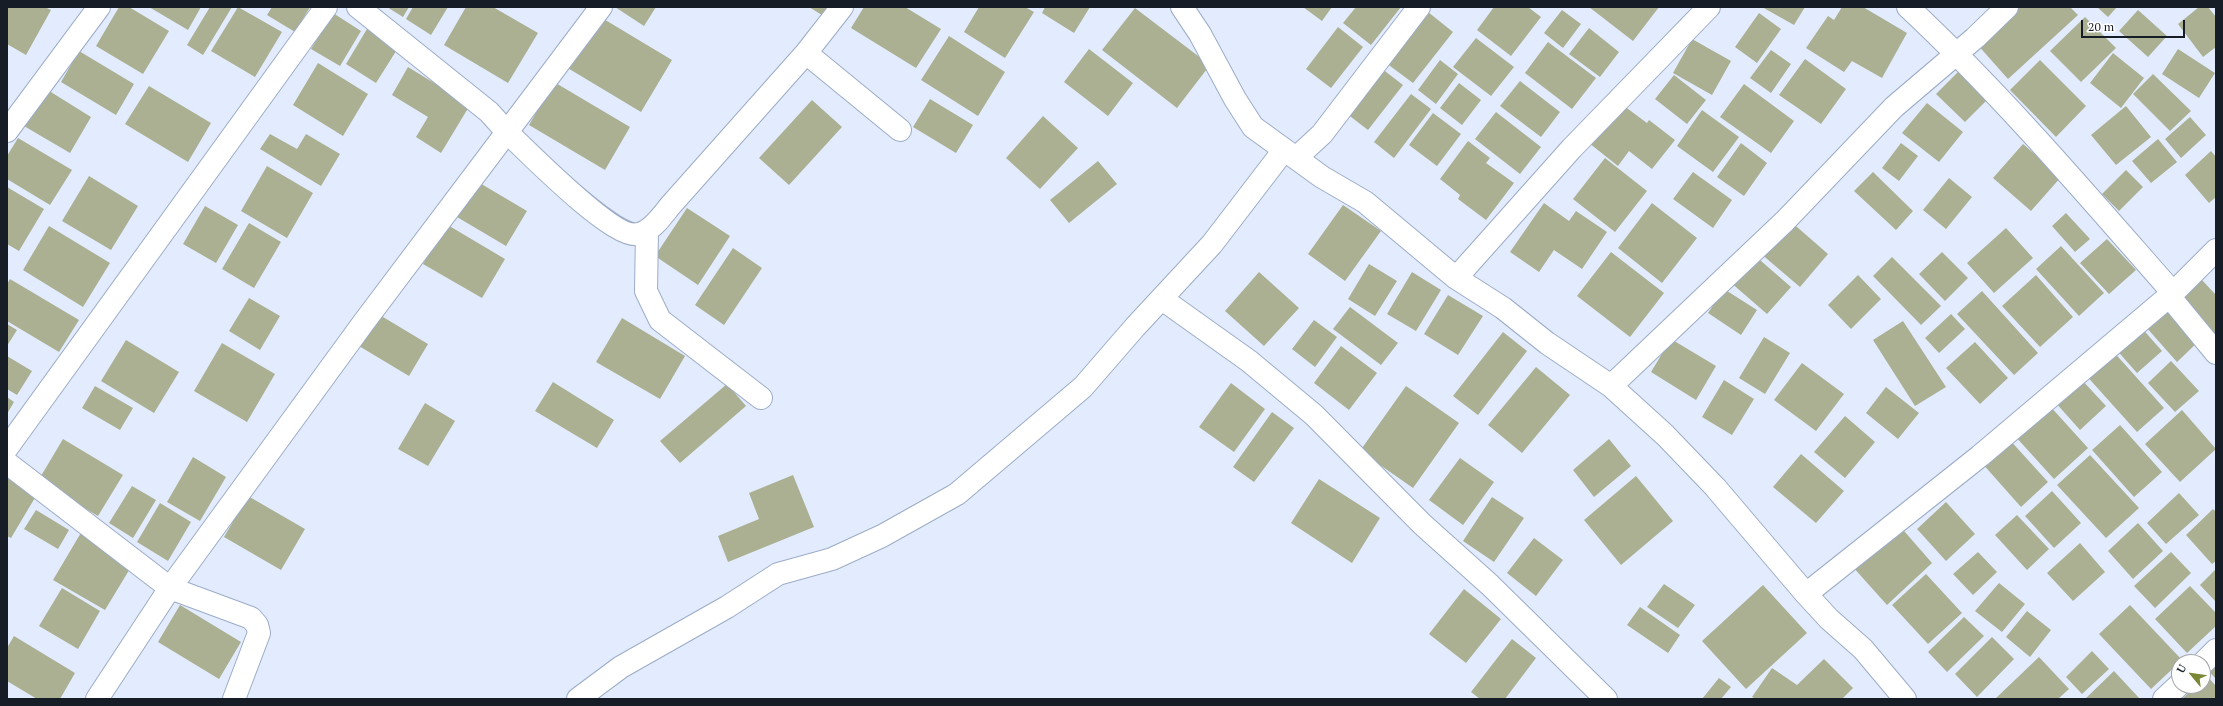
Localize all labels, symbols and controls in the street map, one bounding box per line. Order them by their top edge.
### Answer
scale bar [2083,12,2187,38]
text: 20 m [2088,19,2114,34]
north arrow [2171,654,2211,694]
text: U [2173,662,2189,676]

